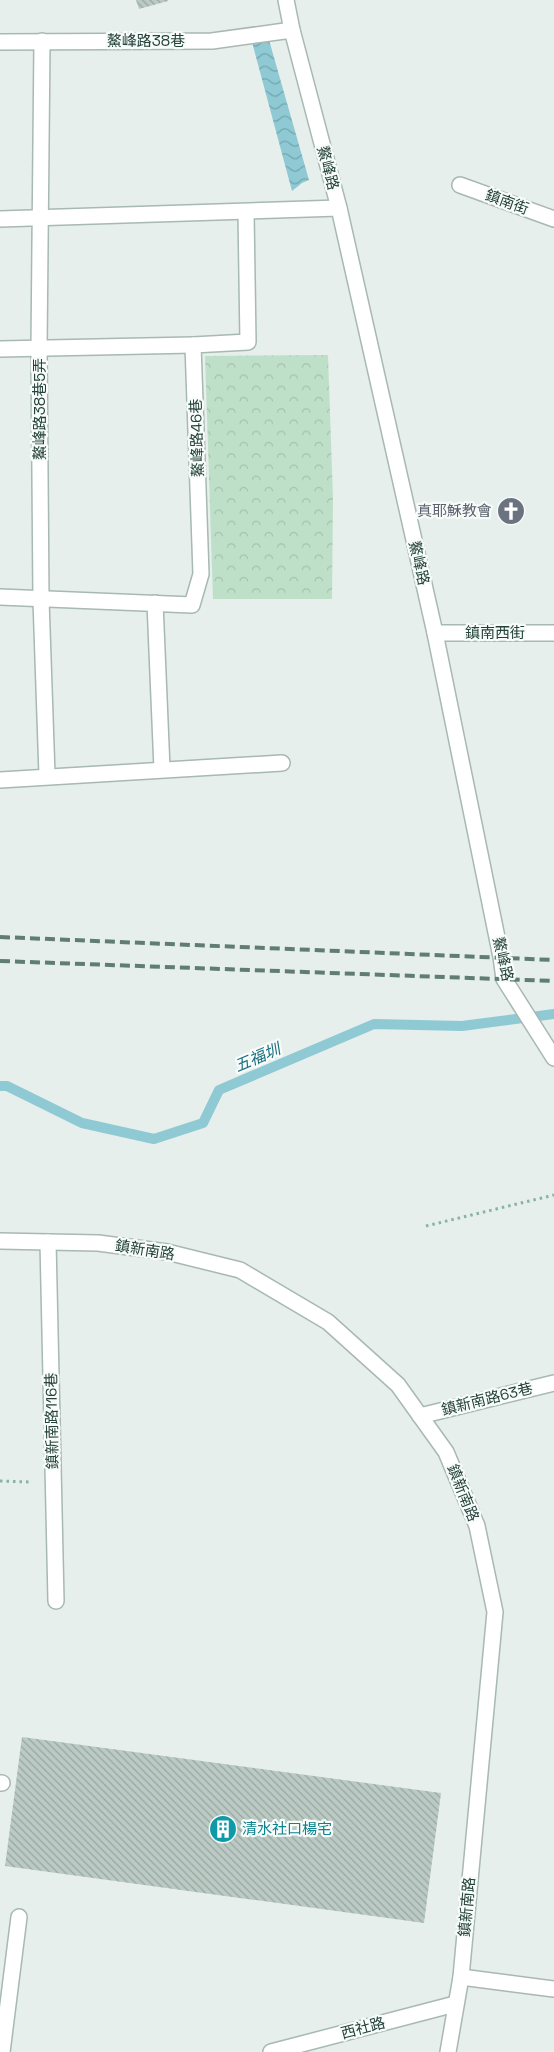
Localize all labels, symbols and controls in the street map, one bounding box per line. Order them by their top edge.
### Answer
street label: 鰲峰路38巷 [107,31,185,50]
street label: 鰲峰路 [313,144,343,192]
street label: 鎮南街 [483,185,532,218]
street label: 鰲峰路38巷5弄 [30,358,49,460]
street label: 鰲峰路46巷 [186,398,207,478]
church icon: 真耶穌教會 [496,496,526,526]
place label: 真耶穌教會 [417,501,492,520]
street label: 鰲峰路 [405,539,434,587]
street label: 鎮南西街 [465,623,525,642]
street label: 鰲峰路 [489,935,518,983]
water label: 五福圳 [231,1038,285,1077]
street label: 鎮新南路 [114,1235,176,1264]
street label: 鎮新南路116巷 [41,1372,62,1470]
street label: 鎮新南路63巷 [439,1378,534,1419]
street label: 鎮新南路 [443,1461,484,1524]
building icon: 清水社口楊宅 [208,1814,238,1844]
place label: 清水社口楊宅 [242,1819,332,1838]
street label: 鎮新南路 [454,1876,479,1938]
street label: 西社路 [339,2013,387,2043]

